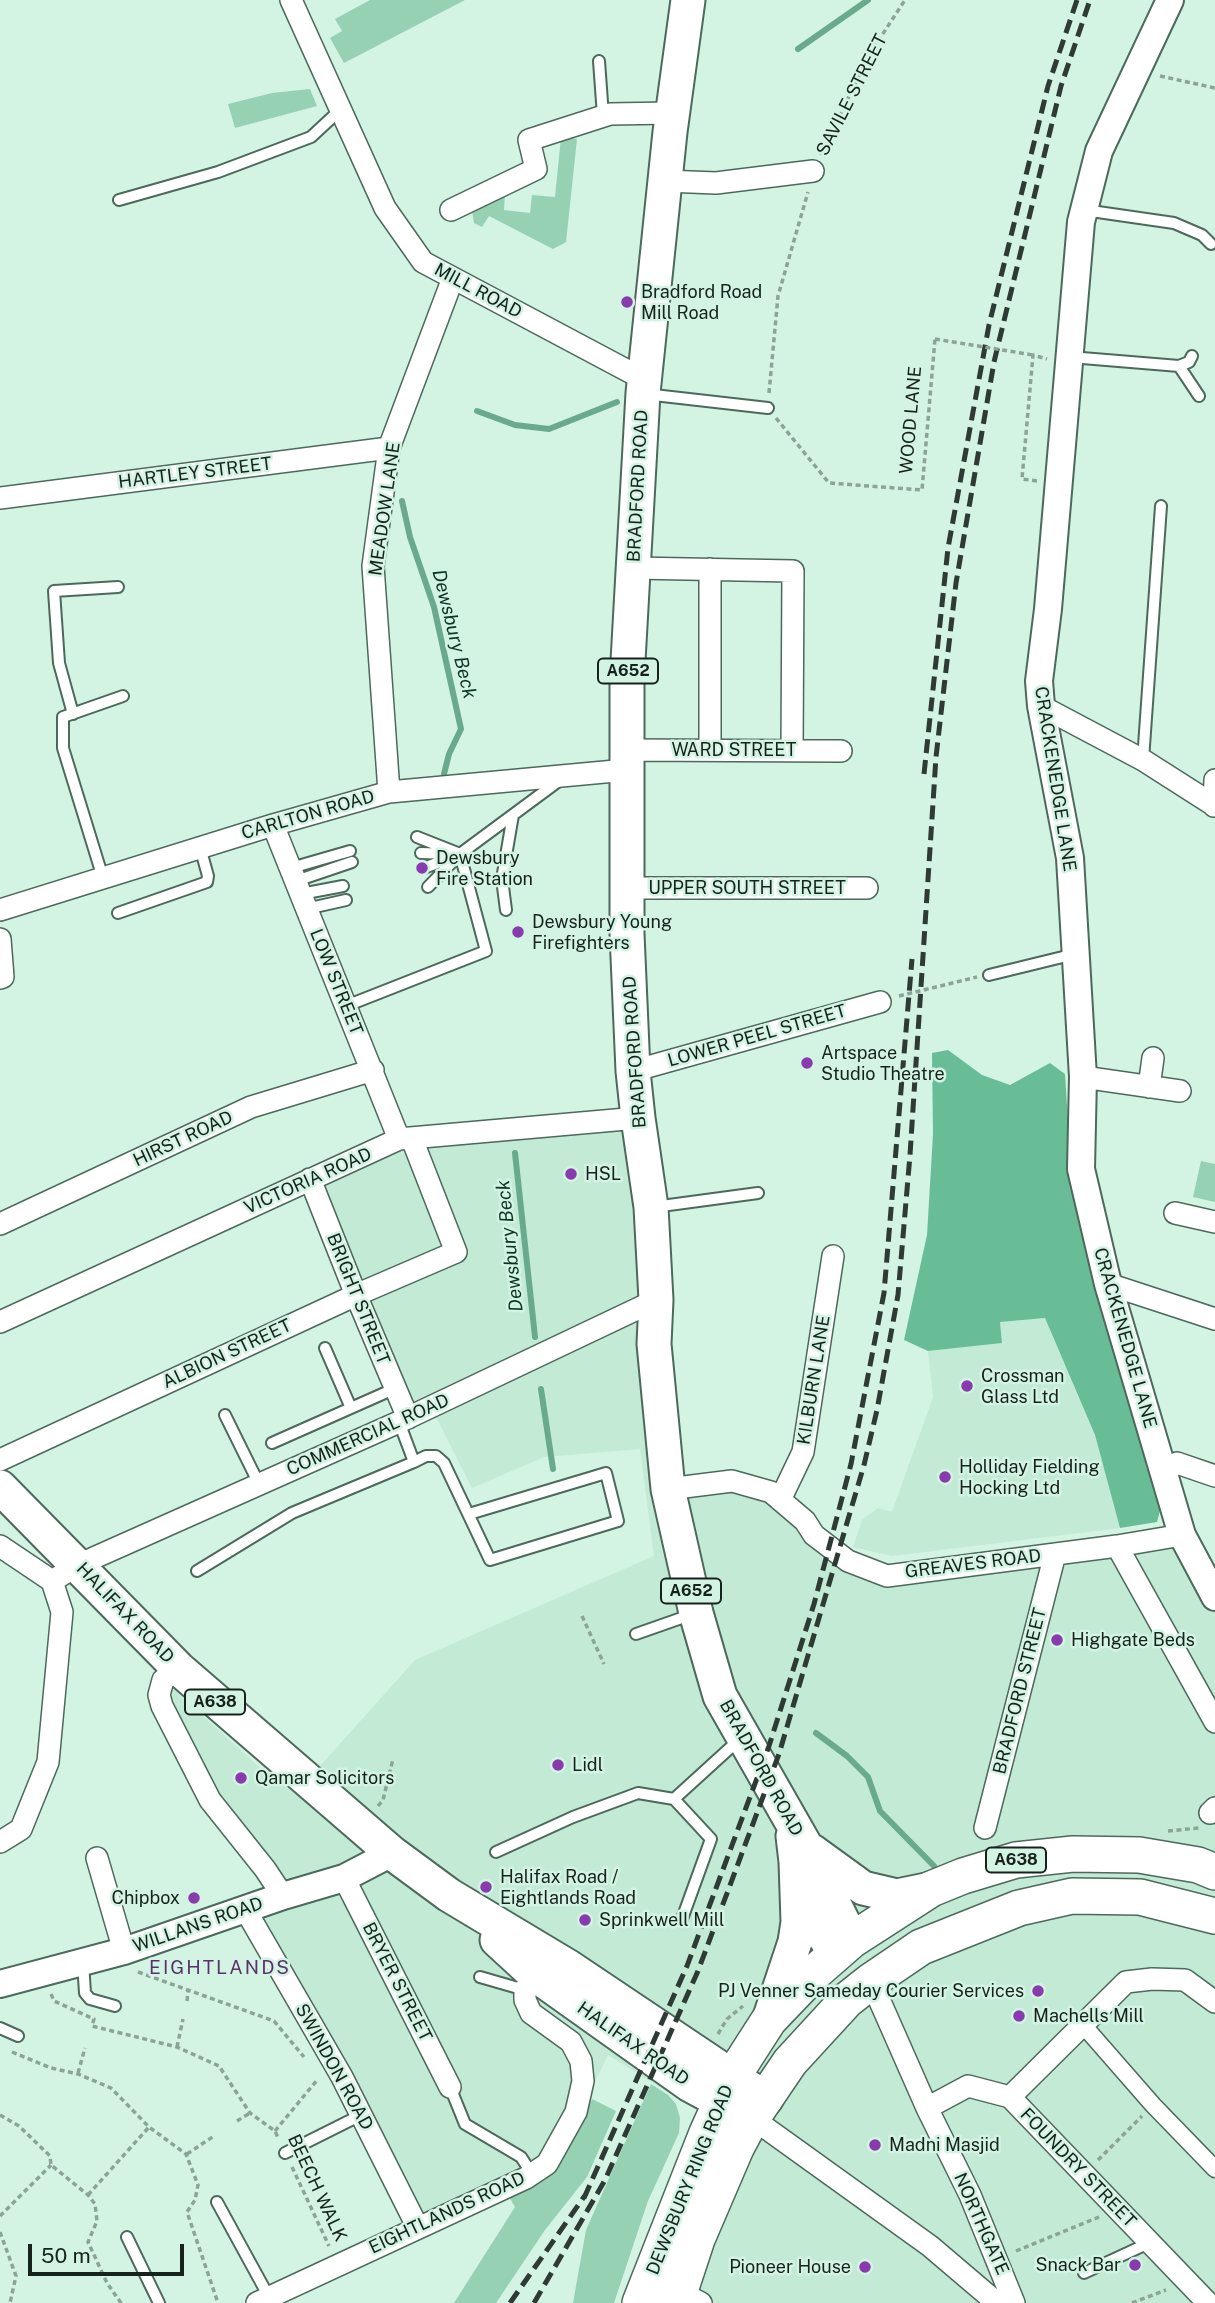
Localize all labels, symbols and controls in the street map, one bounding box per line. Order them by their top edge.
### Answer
street label: SAVILE STREET [812,31,892,159]
street label: MILL ROAD [431,259,525,323]
place label: Bradford Road Mill Road [641,281,762,324]
marker: Bradford Road Mill Road [619,294,635,310]
street label: WOOD LANE [896,365,926,475]
street label: BRADFORD ROAD [623,409,653,563]
street label: MEADOW LANE [365,441,405,577]
street label: HARTLEY STREET [117,453,273,493]
water label: Dewsbury Beck [427,567,481,701]
road number: A652 [598,658,658,684]
street label: CRACKENEDGE LANE [1030,685,1080,873]
street label: WARD STREET [672,739,796,761]
street label: CARLTON ROAD [239,786,377,844]
place label: Dewsbury Fire Station [436,847,533,890]
marker: Dewsbury Fire Station [414,860,430,876]
street label: UPPER SOUTH STREET [648,877,846,899]
place label: Dewsbury Young Firefighters [532,911,672,954]
marker: Dewsbury Young Firefighters [510,924,526,940]
street label: LOW STREET [305,926,367,1038]
street label: BRADFORD ROAD [619,975,651,1129]
street label: LOWER PEEL STREET [665,1000,849,1072]
place label: Artspace Studio Theatre [821,1042,945,1084]
marker: Artspace Studio Theatre [799,1055,815,1071]
street label: HIRST ROAD [130,1107,236,1171]
street label: VICTORIA ROAD [241,1143,375,1219]
place label: HSL [585,1163,621,1185]
marker: HSL [563,1166,579,1182]
water label: Dewsbury Beck [492,1179,528,1313]
street label: BRIGHT STREET [322,1230,394,1368]
street label: CRACKENEDGE LANE [1089,1245,1161,1431]
street label: KILBURN LANE [793,1314,835,1446]
street label: ALBION STREET [159,1315,295,1393]
place label: Crossman Glass Ltd [981,1365,1064,1408]
marker: Crossman Glass Ltd [959,1378,975,1394]
street label: COMMERCIAL ROAD [283,1389,453,1481]
place label: Holliday Fielding Hocking Ltd [959,1456,1100,1498]
marker: Holliday Fielding Hocking Ltd [937,1469,953,1485]
street label: GREAVES ROAD [904,1545,1042,1583]
street label: HALIFAX ROAD [72,1558,178,1668]
road number: A652 [661,1578,721,1604]
street label: BRADFORD STREET [989,1606,1051,1776]
place label: Highgate Beds [1071,1629,1195,1651]
marker: Highgate Beds [1049,1632,1065,1648]
road number: A638 [185,1690,245,1714]
street label: BRADFORD ROAD [715,1696,807,1840]
place label: Lidl [572,1754,603,1776]
marker: Lidl [550,1757,566,1773]
place label: Qamar Solicitors [255,1767,394,1789]
marker: Qamar Solicitors [233,1770,249,1786]
road number: A638 [986,1848,1046,1872]
place label: Halifax Road / Eightlands Road [500,1866,636,1909]
marker: Halifax Road / Eightlands Road [478,1879,494,1895]
place label: Chipbox [111,1887,180,1909]
marker: Chipbox [186,1890,202,1906]
street label: WILLANS ROAD [130,1893,266,1957]
place label: Sprinkwell Mill [599,1909,724,1931]
marker: Sprinkwell Mill [577,1912,593,1928]
street label: BRYER STREET [358,1919,436,2045]
district label: EIGHTLANDS [150,1957,290,1979]
place label: PJ Venner Sameday Courier Services [718,1980,1024,2002]
marker: PJ Venner Sameday Courier Services [1030,1983,1046,1999]
street label: HALIFAX ROAD [573,1997,693,2091]
street label: SWINDON ROAD [290,2000,378,2134]
place label: Machells Mill [1033,2005,1144,2027]
marker: Machells Mill [1011,2008,1027,2024]
street label: DEWSBURY RING ROAD [642,2082,738,2278]
street label: FOUNDRY STREET [1015,2104,1141,2232]
street label: BEECH WALK [283,2131,351,2245]
place label: Madni Masjid [889,2134,1000,2156]
marker: Madni Masjid [867,2137,883,2153]
street label: EIGHTLANDS ROAD [366,2167,528,2259]
street label: NORTHGATE [949,2170,1013,2278]
scale bar [32,2230,187,2274]
text: 50 m [41,2243,91,2268]
place label: Snack Bar [1035,2254,1121,2276]
place label: Pioneer House [729,2256,851,2278]
marker: Snack Bar [1127,2257,1143,2273]
marker: Pioneer House [857,2259,873,2275]

